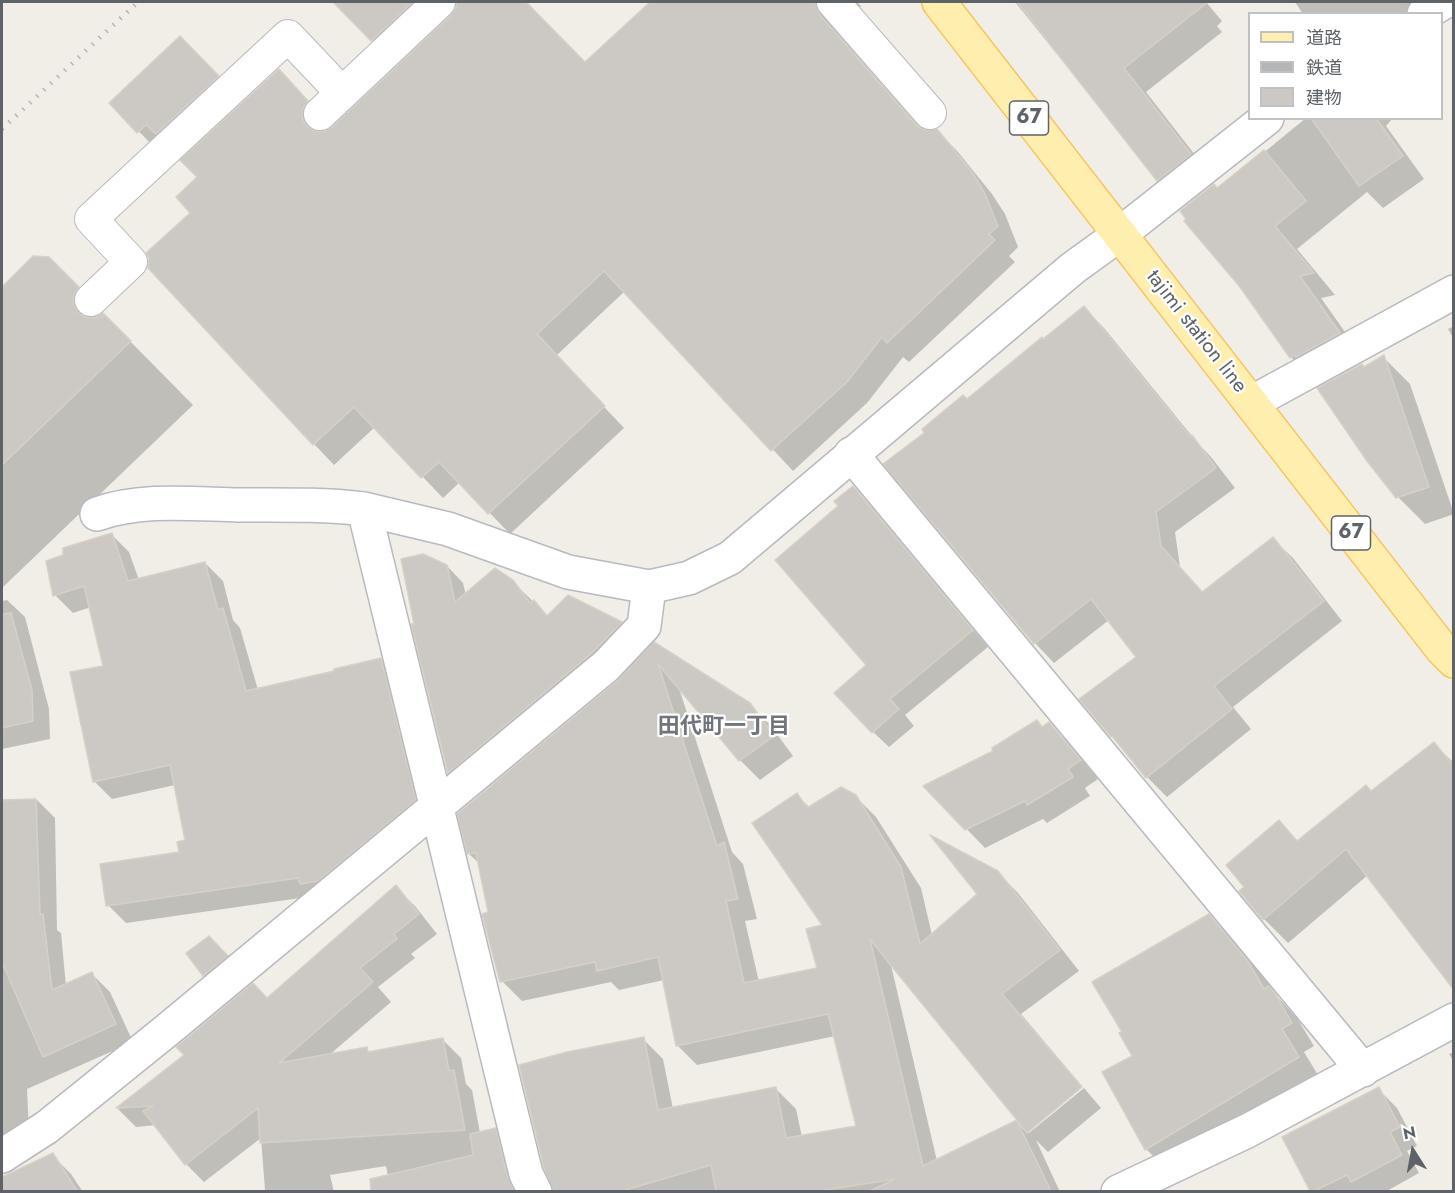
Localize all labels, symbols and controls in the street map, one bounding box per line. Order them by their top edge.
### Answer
legend [1248,12,1443,120]
text: 道路 [1306,25,1342,51]
text: 鉄道 [1306,55,1342,81]
text: 建物 [1306,85,1342,111]
road number: 67 [1010,101,1048,135]
street label: tajimi station line [1140,266,1252,398]
road number: 67 [1332,516,1370,550]
district label: 田代町一丁目 [658,715,790,741]
text: N [1401,1120,1418,1145]
north arrow [1383,1121,1443,1181]

